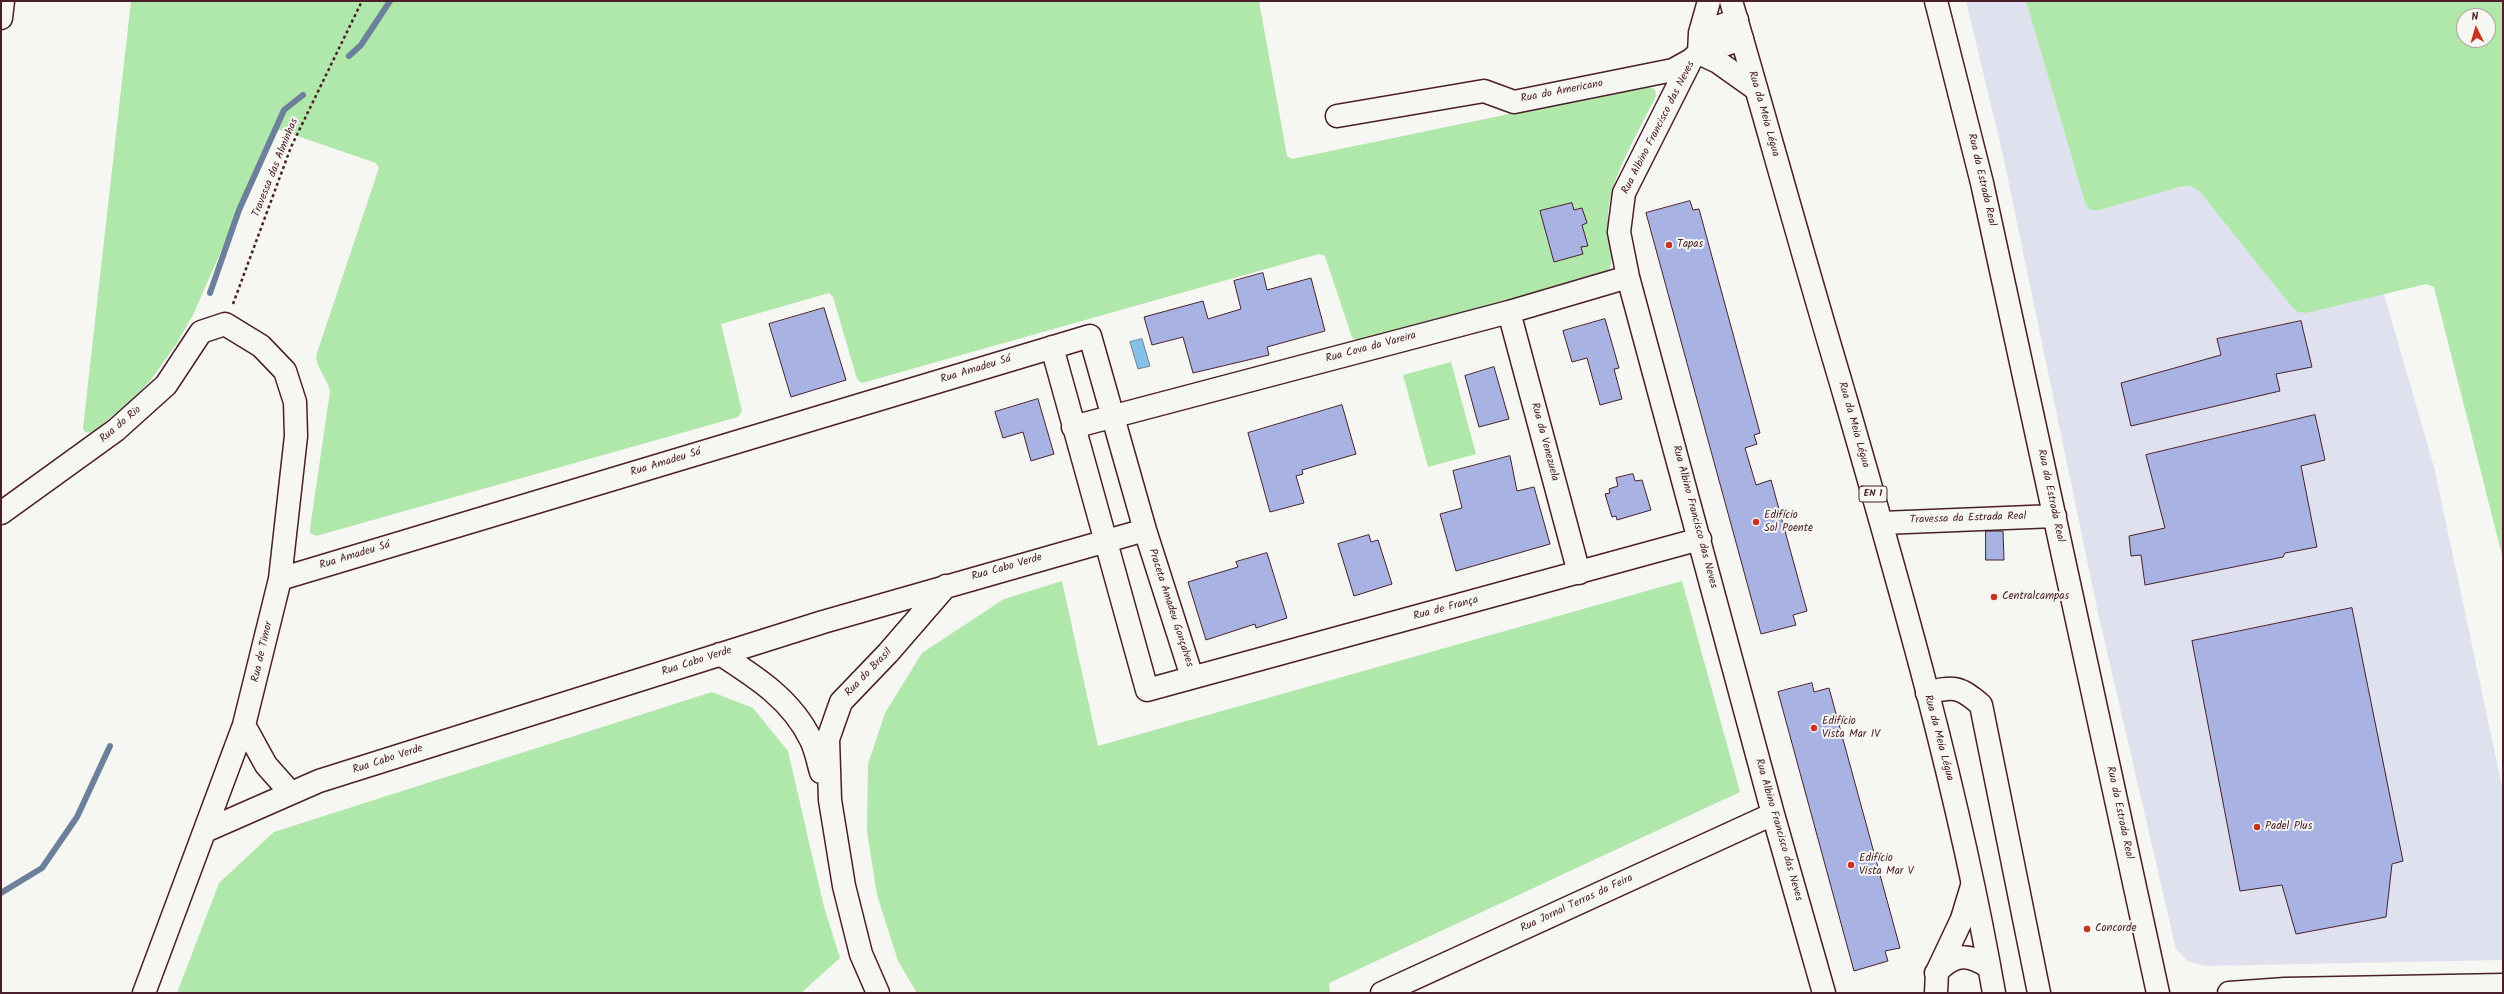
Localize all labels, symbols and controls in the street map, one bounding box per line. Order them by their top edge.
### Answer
north arrow [2456,8,2496,48]
text: N [2471,8,2479,26]
street label: Rua Albino Francisco das Neves [1620,59,1698,197]
street label: Rua da Meia Légua [1744,70,1782,158]
street label: Rua do Americano [1520,78,1604,106]
street label: Travessa das Alminhas [250,117,302,219]
street label: Rua da Estrada Real [1964,132,1998,228]
place label: Tapas [1677,238,1703,252]
marker: Tapas [1664,240,1674,250]
street label: Rua Cova da Vareira [1324,330,1418,366]
street label: Rua Amadeu Sá [939,353,1013,387]
street label: Rua da Meia Légua [1834,381,1872,469]
street label: Rua da Venezuela [1527,401,1561,483]
street label: Rua do Rio [98,404,144,446]
street label: Rua Albino Francisco das Neves [1669,444,1719,590]
street label: Rua Amadeu Sá [629,446,703,480]
street label: Rua da Estrada Real [2034,448,2066,544]
road number: EN 1 [1859,486,1887,502]
place label: Edifício Sol Poente [1764,509,1813,535]
street label: Travessa da Estrada Real [1909,510,2027,528]
marker: Edifício Sol Poente [1751,517,1761,527]
street label: Rua Amadeu Sá [318,539,392,573]
street label: Praceta Amadeu Gonçalves [1145,547,1195,669]
street label: Rua Cabo Verde [970,552,1044,584]
place label: Centralcampas [2002,590,2069,604]
marker: Centralcampas [1989,592,1999,602]
street label: Rua de França [1412,594,1480,624]
street label: Rua de Timor [250,620,276,684]
street label: Rua Cabo Verde [660,644,734,680]
street label: Rua do Brasil [843,646,895,700]
street label: Rua da Meia Légua [1920,693,1956,783]
place label: Edifício Vista Mar IV [1822,715,1880,741]
marker: Edifício Vista Mar IV [1809,723,1819,733]
street label: Rua Cabo Verde [351,742,425,778]
street label: Rua Albino Francisco das Neves [1751,757,1805,903]
street label: Rua da Estrada Real [2103,765,2135,861]
place label: Padel Plus [2265,820,2312,834]
marker: Padel Plus [2252,822,2262,832]
place label: Edifício Vista Mar V [1859,852,1914,878]
marker: Edifício Vista Mar V [1846,860,1856,870]
street label: Rua Jornal Terras da Feira [1519,872,1635,936]
place label: Concorde [2095,922,2136,936]
marker: Concorde [2082,924,2092,934]

